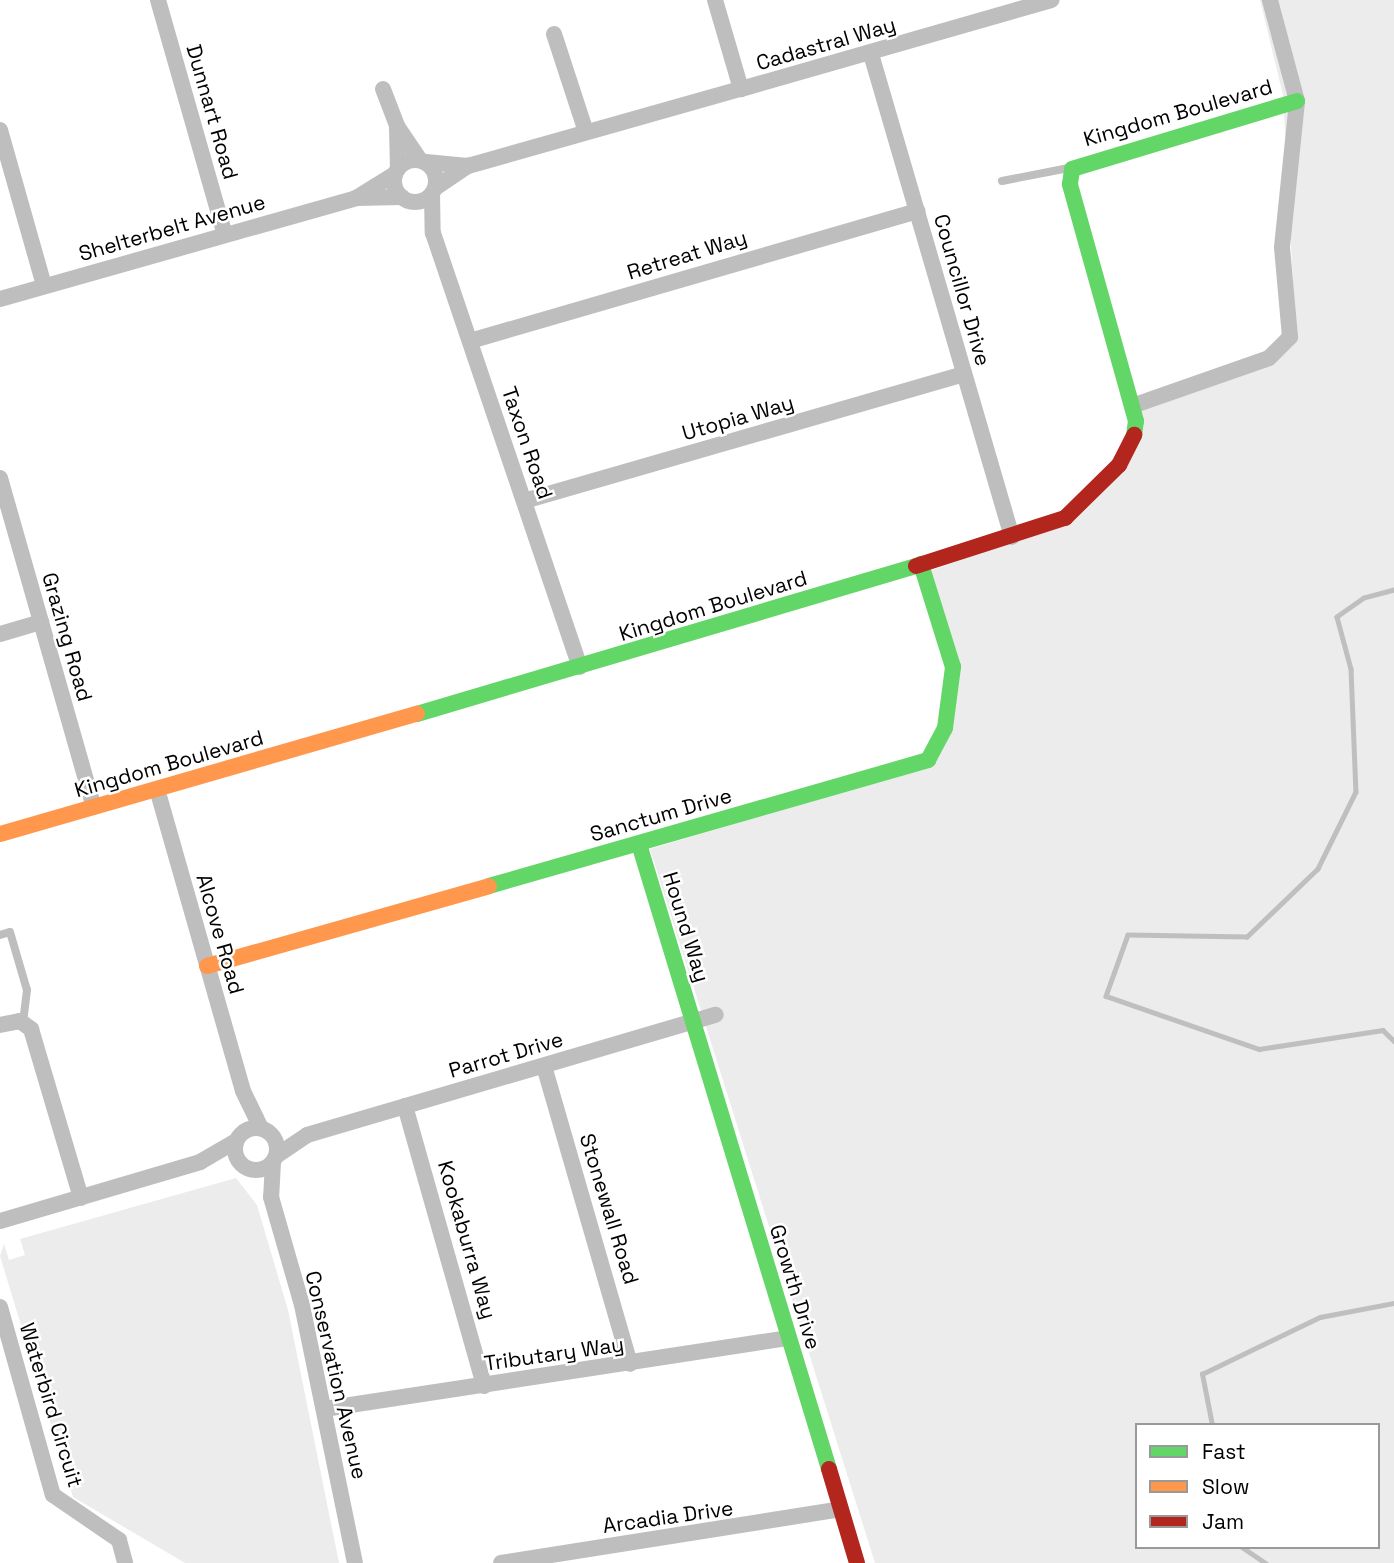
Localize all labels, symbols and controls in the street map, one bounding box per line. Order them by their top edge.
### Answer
street label: Cadastral Way [753,12,899,76]
street label: Dunnart Road [181,42,243,182]
street label: Kingdom Boulevard [1081,74,1275,152]
street label: Shelterbelt Avenue [76,189,268,267]
street label: Councillor Drive [928,211,996,369]
street label: Retreat Way [624,225,750,285]
street label: Taxon Road [496,384,558,502]
street label: Utopia Way [679,390,797,446]
street label: Kingdom Boulevard [616,565,810,647]
street label: Grazing Road [37,570,97,704]
street label: Kingdom Boulevard [72,725,266,803]
street label: Sanctum Drive [587,783,735,847]
street label: Hound Way [657,869,715,985]
street label: Alcove Road [191,871,249,997]
street label: Parrot Drive [446,1027,566,1083]
street label: Stonewall Road [574,1131,644,1287]
street label: Kookaburra Way [432,1158,502,1322]
street label: Growth Drive [764,1222,826,1352]
street label: Conservation Avenue [300,1268,372,1482]
street label: Waterbird Circuit [14,1320,88,1490]
street label: Tributary Way [483,1332,625,1376]
legend [1135,1423,1380,1549]
text: Fast [1202,1438,1246,1465]
text: Slow [1202,1473,1250,1500]
street label: Arcadia Drive [601,1495,735,1539]
text: Jam [1202,1508,1244,1535]

